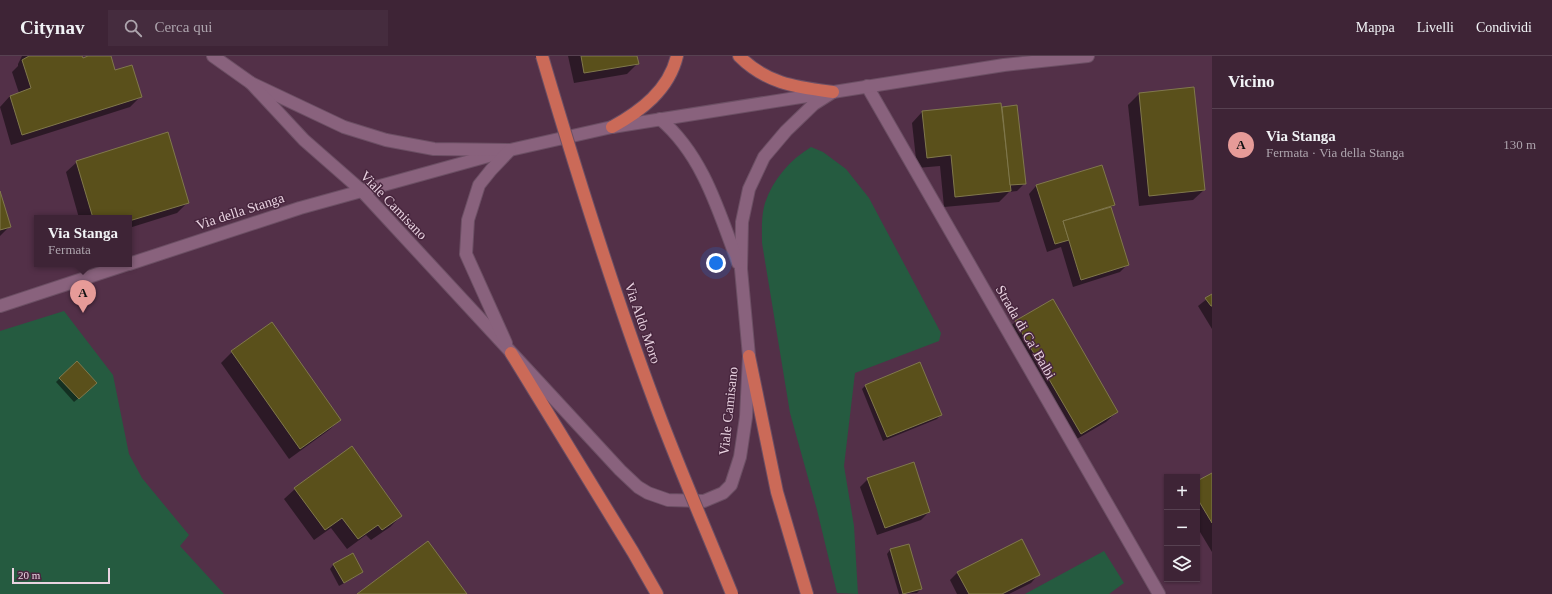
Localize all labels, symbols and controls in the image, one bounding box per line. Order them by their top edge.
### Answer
search box [108,10,388,46]
text: Citynav [20,17,84,38]
icon: search [122,17,144,39]
text: Cerca qui [154,19,212,35]
text: Mappa [1356,20,1395,35]
text: Livelli [1417,20,1454,35]
text: Condividi [1476,20,1532,35]
text: Vicino [1228,72,1275,91]
text: Via Stanga [1266,128,1336,144]
text: A [1236,137,1246,152]
text: 130 m [1503,137,1536,152]
text: Fermata · Via della Stanga [1266,145,1404,160]
street label: Viale Camisano [357,168,430,243]
street label: Via della Stanga [194,190,287,233]
popup [34,215,132,267]
text: Via Stanga [48,225,118,241]
text: Fermata [48,242,91,257]
your location [706,253,726,273]
pin: A [70,280,96,313]
street label: Via Aldo Moro [622,281,663,366]
street label: Strada di Ca' Balbi [993,283,1059,382]
street label: Viale Camisano [716,366,741,456]
map controls [1164,474,1200,582]
button: + [1164,474,1200,510]
button: − [1164,510,1200,546]
button: layers [1164,546,1200,582]
scale bar [12,566,110,585]
text: 20 m [18,569,40,581]

